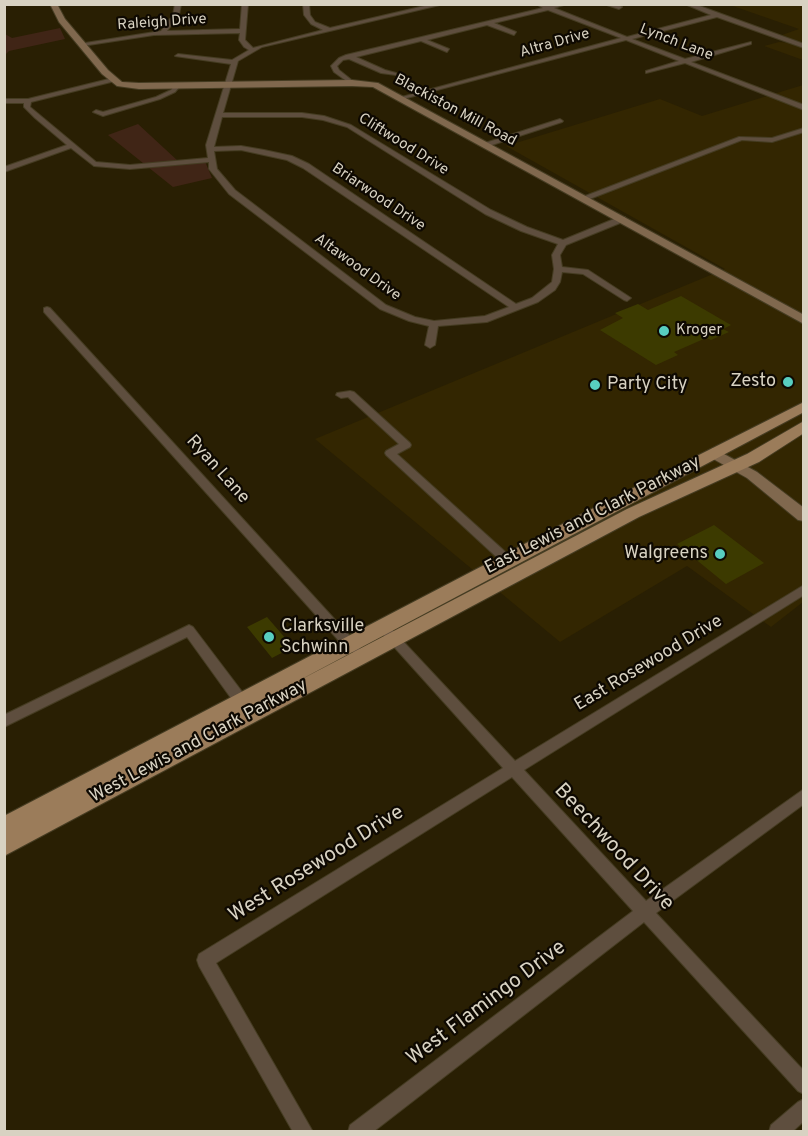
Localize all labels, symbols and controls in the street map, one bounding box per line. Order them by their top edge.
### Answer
street label: Raleigh Drive [117,11,207,35]
street label: Lynch Lane [637,21,715,65]
street label: Altra Drive [518,25,592,63]
street label: Blackiston Mill Road [391,71,519,151]
street label: Cliftwood Drive [354,110,452,180]
street label: Briarwood Drive [328,160,428,236]
street label: Altawood Drive [310,231,404,305]
place label: Kroger [676,322,722,340]
marker: Kroger [657,324,671,338]
place label: Zesto [730,371,776,393]
place label: Party City [607,374,687,396]
marker: Zesto [781,375,795,389]
marker: Party City [588,378,602,392]
street label: Ryan Lane [181,431,253,509]
street label: East Lewis and Clark Parkway [482,452,704,580]
place label: Walgreens [624,543,708,565]
marker: Walgreens [713,547,727,561]
street label: East Rosewood Drive [571,611,727,717]
place label: Clarksville Schwinn [281,616,364,658]
marker: Clarksville Schwinn [262,630,276,644]
street label: West Lewis and Clark Parkway [87,675,311,809]
street label: Beechwood Drive [548,779,678,917]
street label: West Rosewood Drive [225,801,409,929]
street label: West Flamingo Drive [402,936,572,1072]

